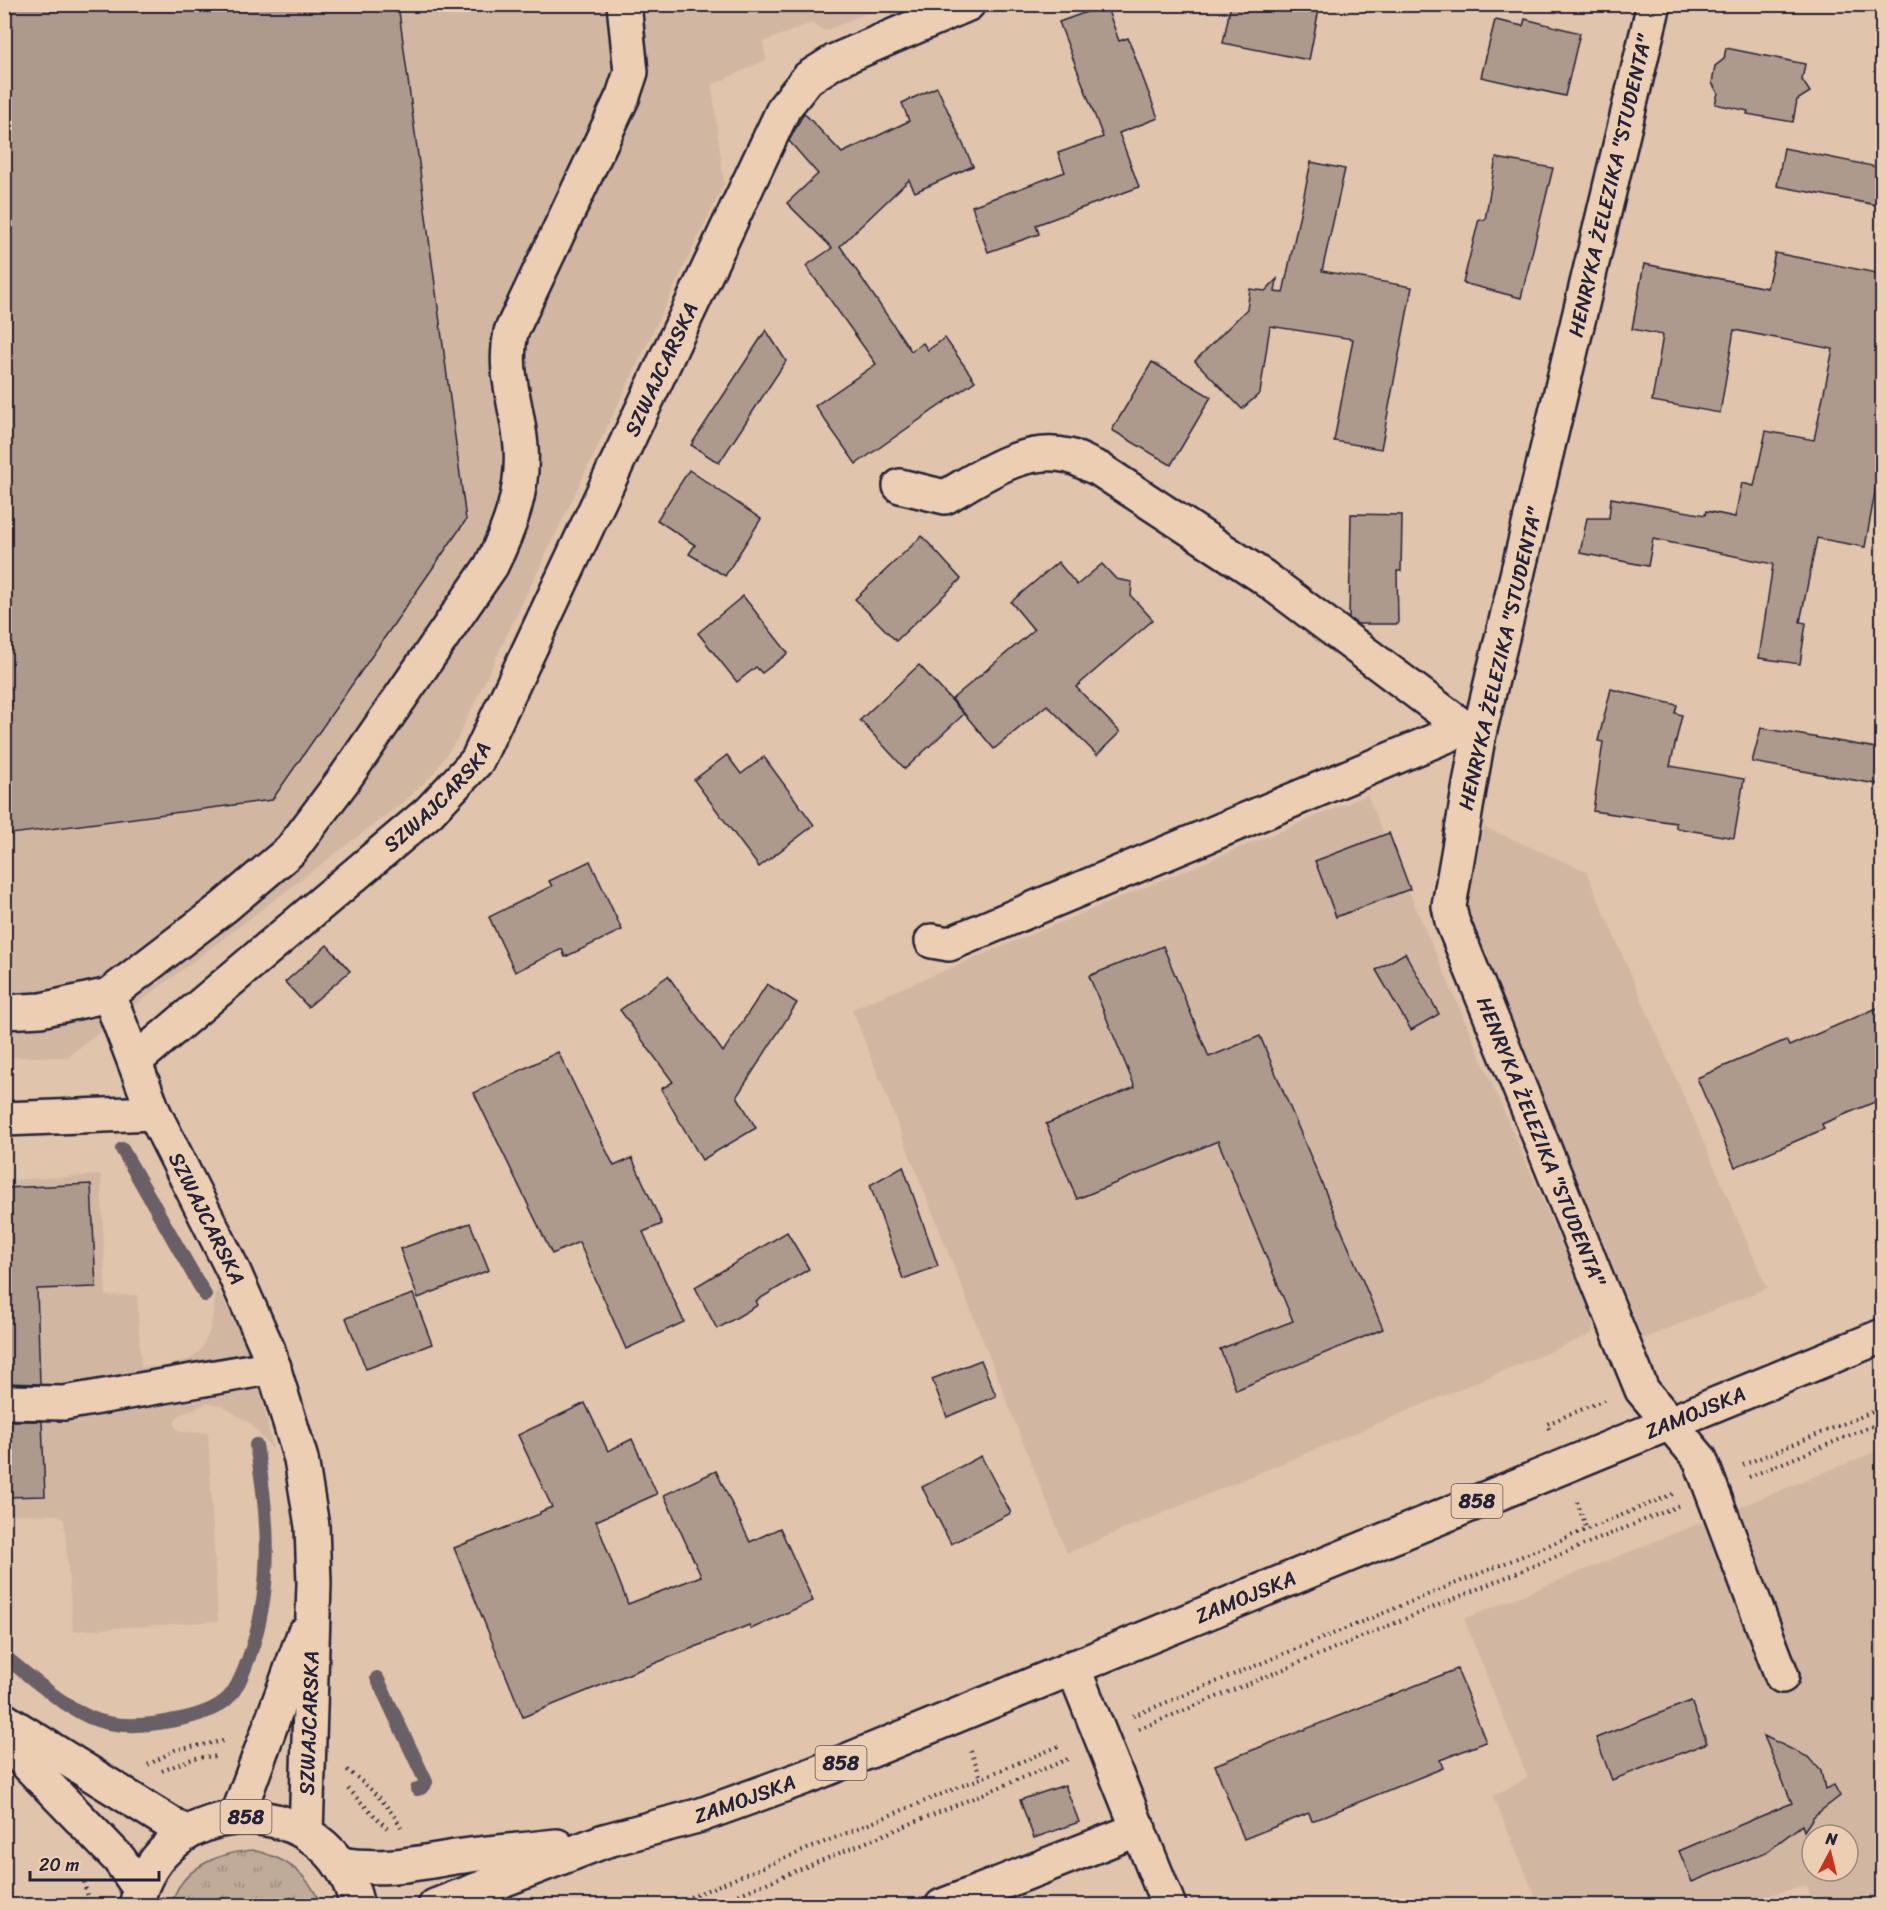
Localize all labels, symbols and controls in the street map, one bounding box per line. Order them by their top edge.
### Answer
street label: HENRYKA ŻELEZIKA "STUDENTA" [1557,30,1664,341]
street label: SZWAJCARSKA [613,296,709,443]
street label: HENRYKA ŻELEZIKA "STUDENTA" [1447,503,1554,814]
street label: SZWAJCARSKA [374,736,502,862]
street label: HENRYKA ŻELEZIKA "STUDENTA" [1465,990,1617,1293]
street label: SZWAJCARSKA [157,1145,256,1291]
street label: ZAMOJSKA [1639,1375,1751,1450]
road number: 858 [1452,1484,1502,1518]
street label: ZAMOJSKA [1189,1559,1302,1635]
street label: SZWAJCARSKA [287,1650,331,1796]
road number: 858 [816,1746,866,1780]
street label: ZAMOJSKA [690,1763,801,1835]
road number: 858 [220,1800,272,1834]
north arrow [1800,1823,1860,1883]
text: N [1824,1823,1840,1854]
scale bar [30,1844,159,1882]
text: 20 m [39,1849,79,1881]

